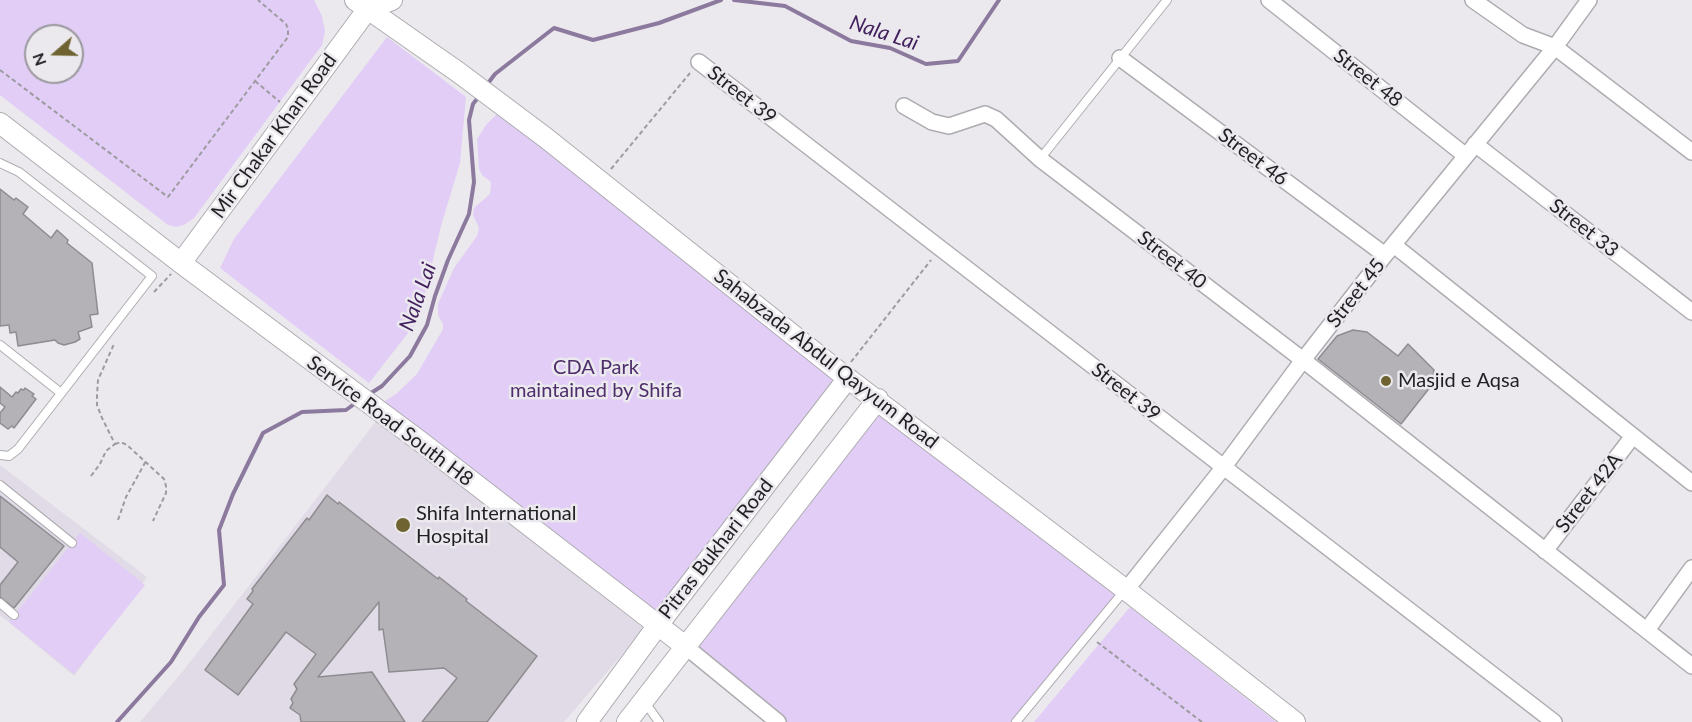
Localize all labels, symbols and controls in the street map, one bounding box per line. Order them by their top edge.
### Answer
water label: Nala Lai [846,10,922,56]
north arrow [24,24,84,84]
street label: Street 48 [1329,44,1407,112]
street label: Mir Chakar Khan Road [206,49,342,223]
text: N [27,51,50,69]
street label: Street 39 [703,61,781,129]
street label: Street 46 [1213,123,1293,191]
street label: Street 33 [1545,194,1623,262]
street label: Street 40 [1133,226,1211,294]
street label: Street 45 [1322,254,1390,332]
water label: Nala Lai [394,259,442,335]
street label: Sahabzada Abdul Qayyum Road [709,264,943,454]
street label: Service Road South H8 [302,351,478,491]
park label: CDA Park maintained by Shifa [510,356,682,403]
street label: Street 39 [1087,358,1165,426]
place label: Masjid e Aqsa [1398,369,1520,393]
marker: Masjid e Aqsa [1379,374,1393,388]
street label: Street 42A [1550,448,1628,538]
street label: Pitras Bukhari Road [654,474,778,624]
place label: Shifa International Hospital [416,502,577,549]
marker: Shifa International Hospital [394,516,412,534]

